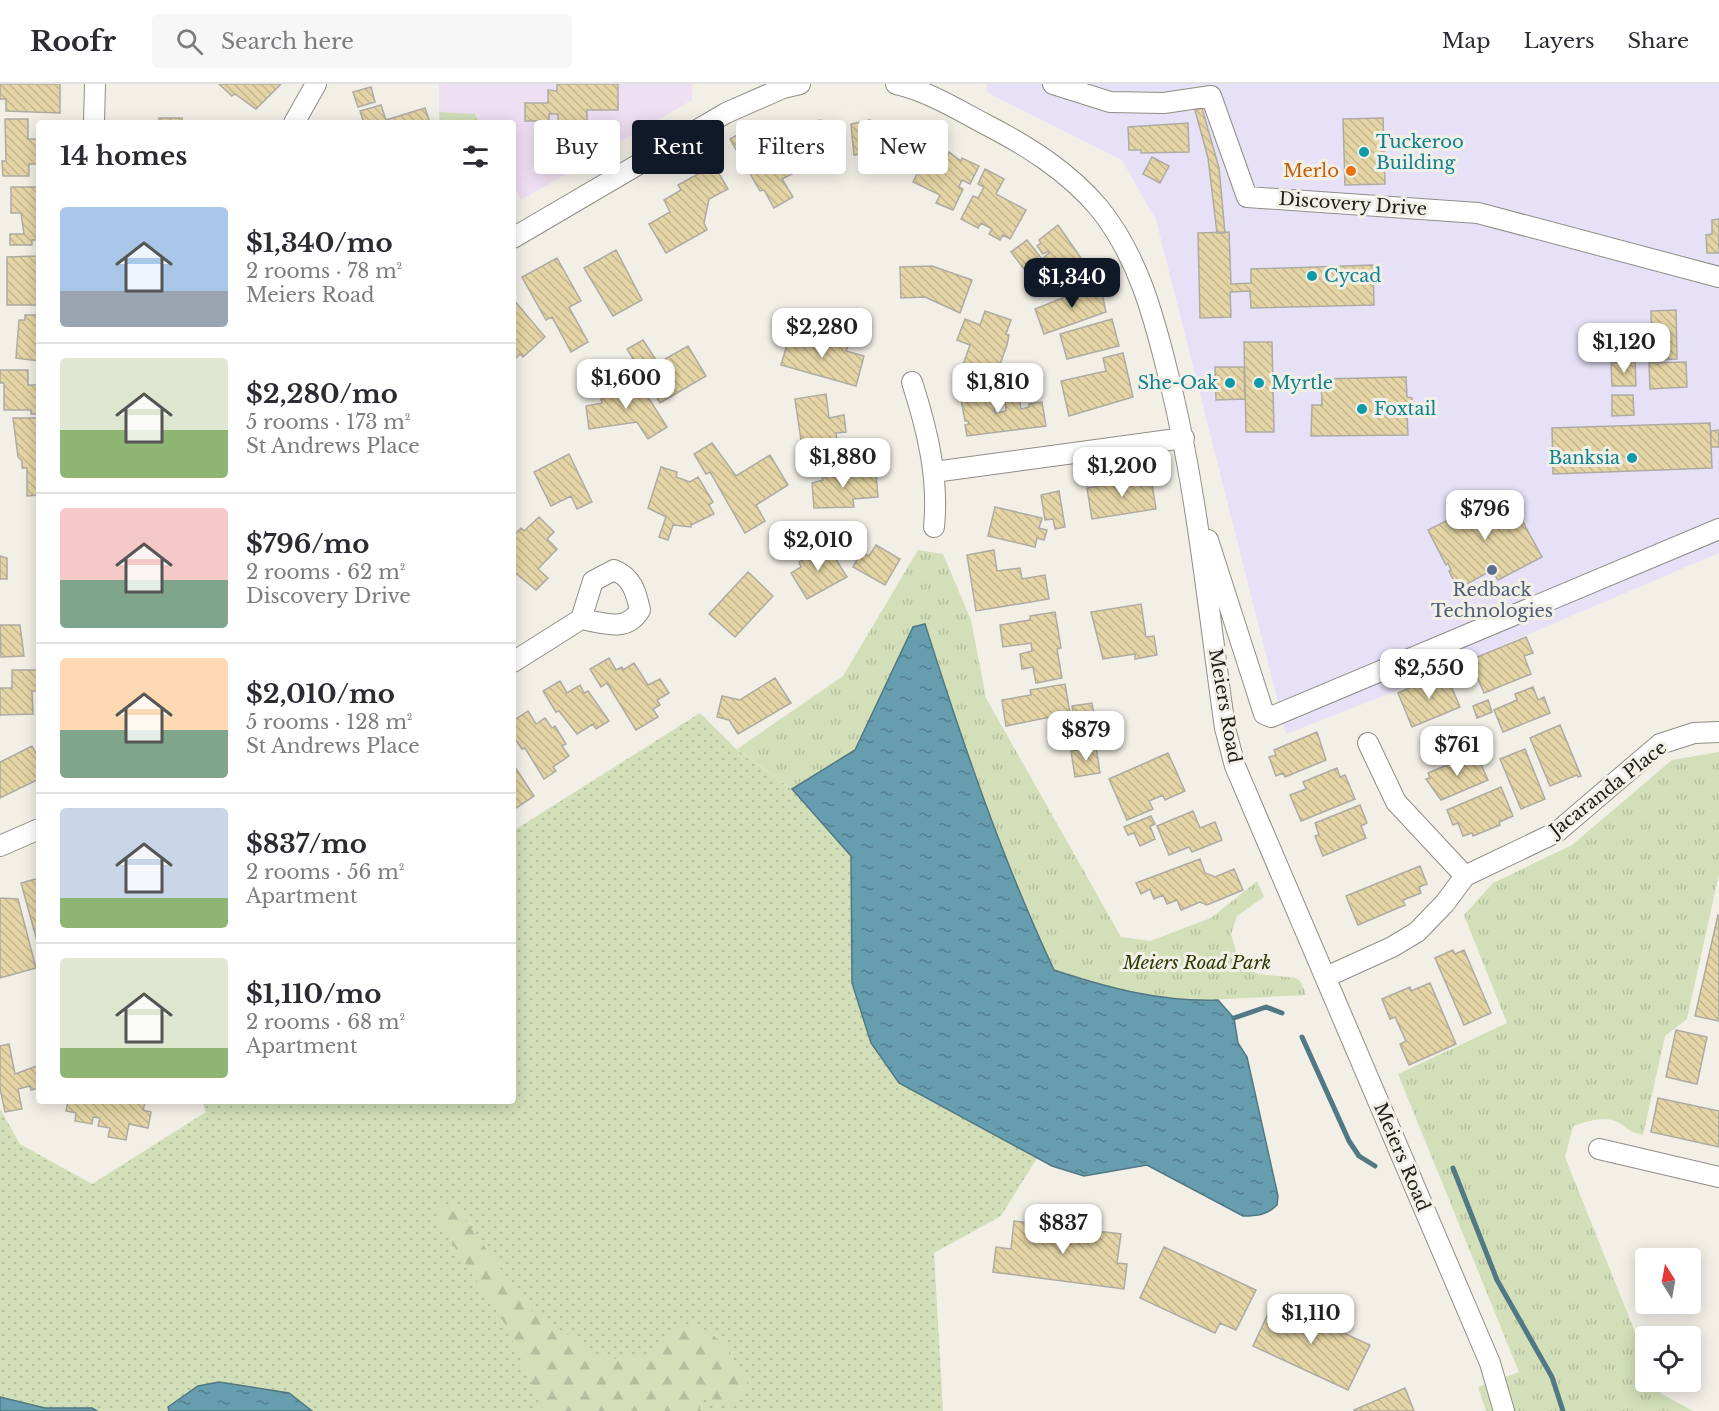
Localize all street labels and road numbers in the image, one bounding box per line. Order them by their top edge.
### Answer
street label: Discovery Drive [1278,188,1428,220]
street label: Meiers Road [1204,647,1246,765]
street label: Jacaranda Place [1544,737,1671,843]
street label: Meiers Road [1369,1099,1435,1215]

